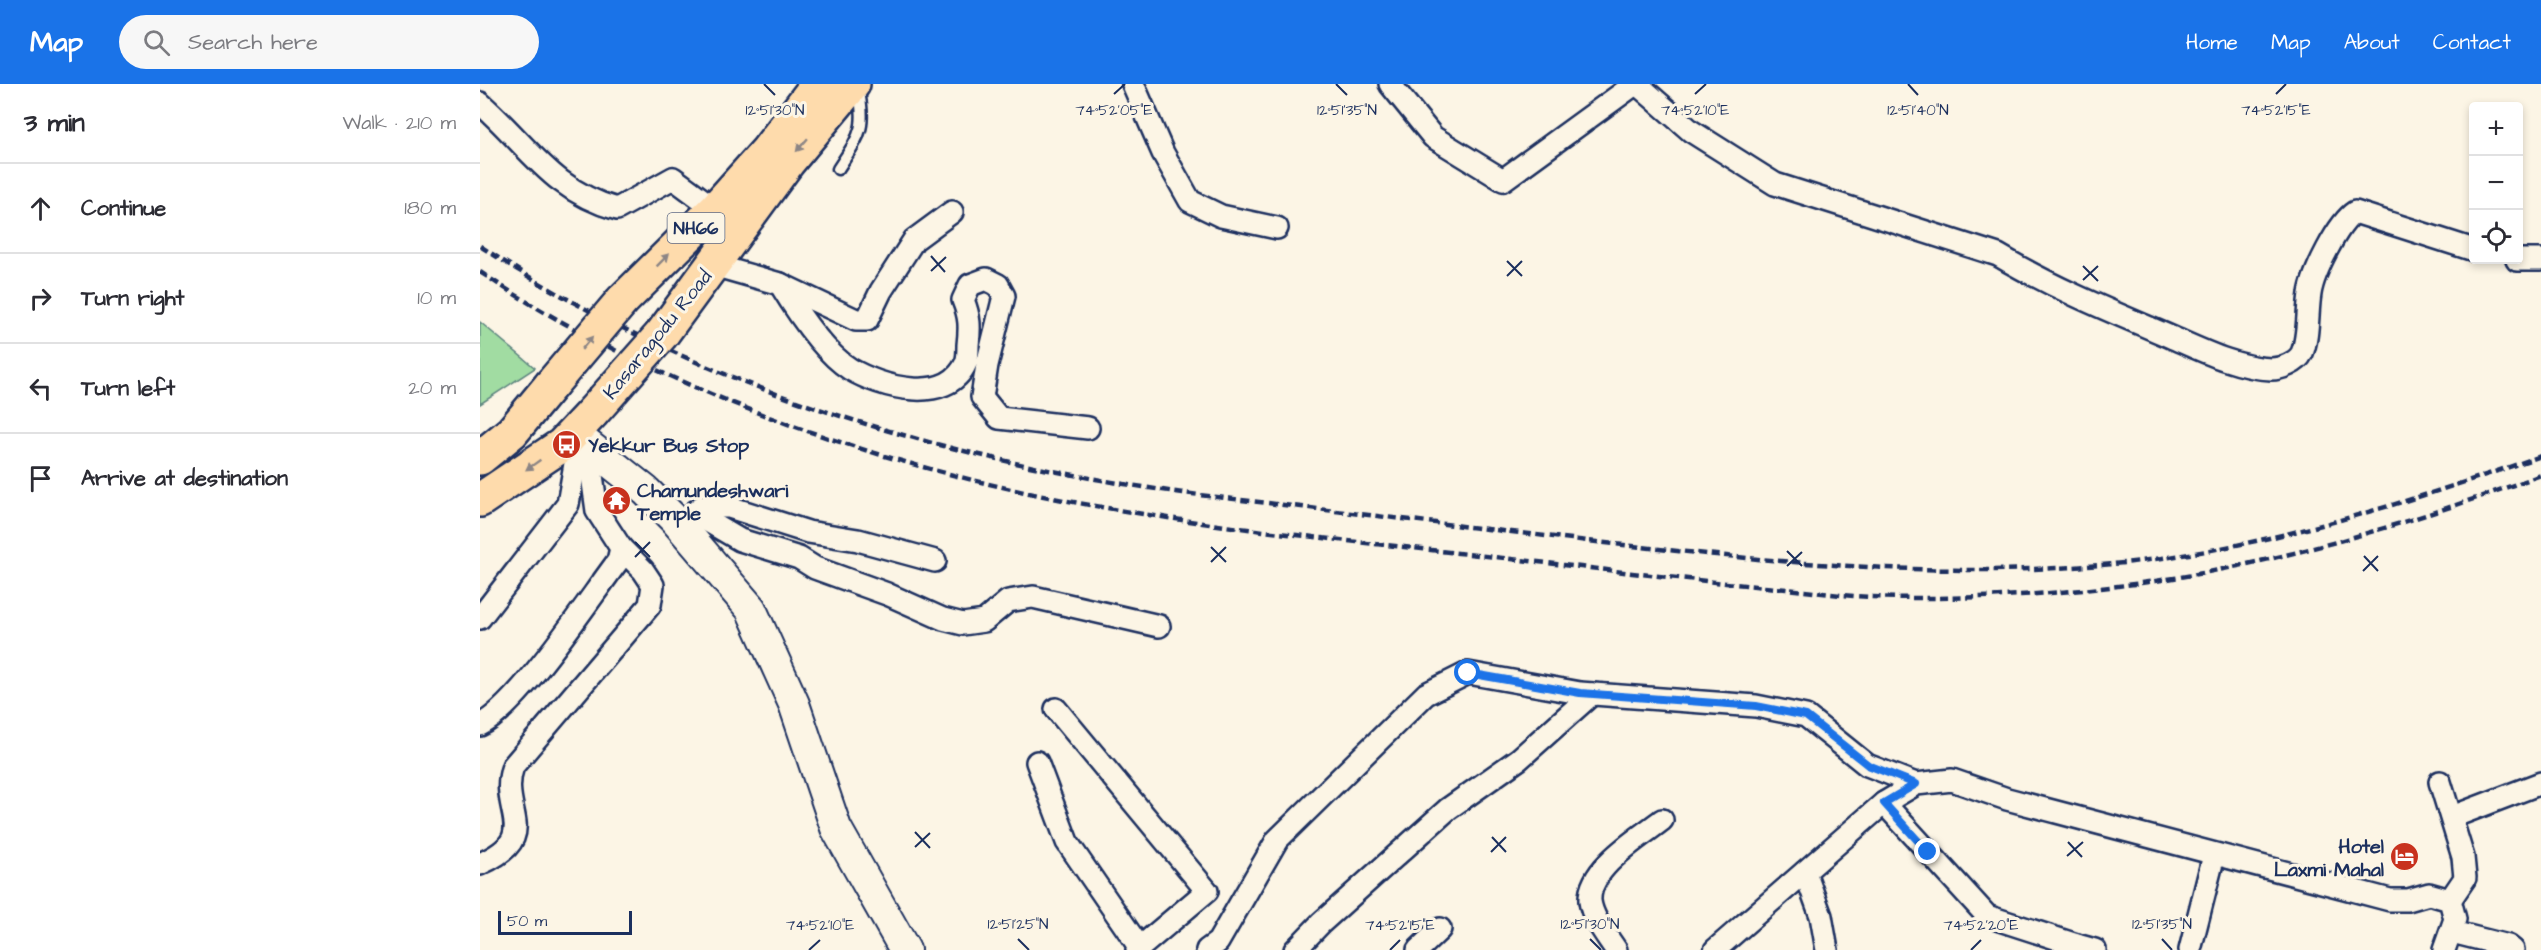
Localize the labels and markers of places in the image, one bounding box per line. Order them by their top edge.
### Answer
bus stop icon: Yekkur Bus Stop [551,429,583,461]
place label: Yekkur Bus Stop [588,432,750,460]
place label: Chamundeshwari Temple [636,477,789,528]
temple icon: Chamundeshwari Temple [600,485,632,517]
place label: Hotel Laxmi Mahal [2274,833,2384,884]
hotel icon: Hotel Laxmi Mahal [2389,841,2421,873]

